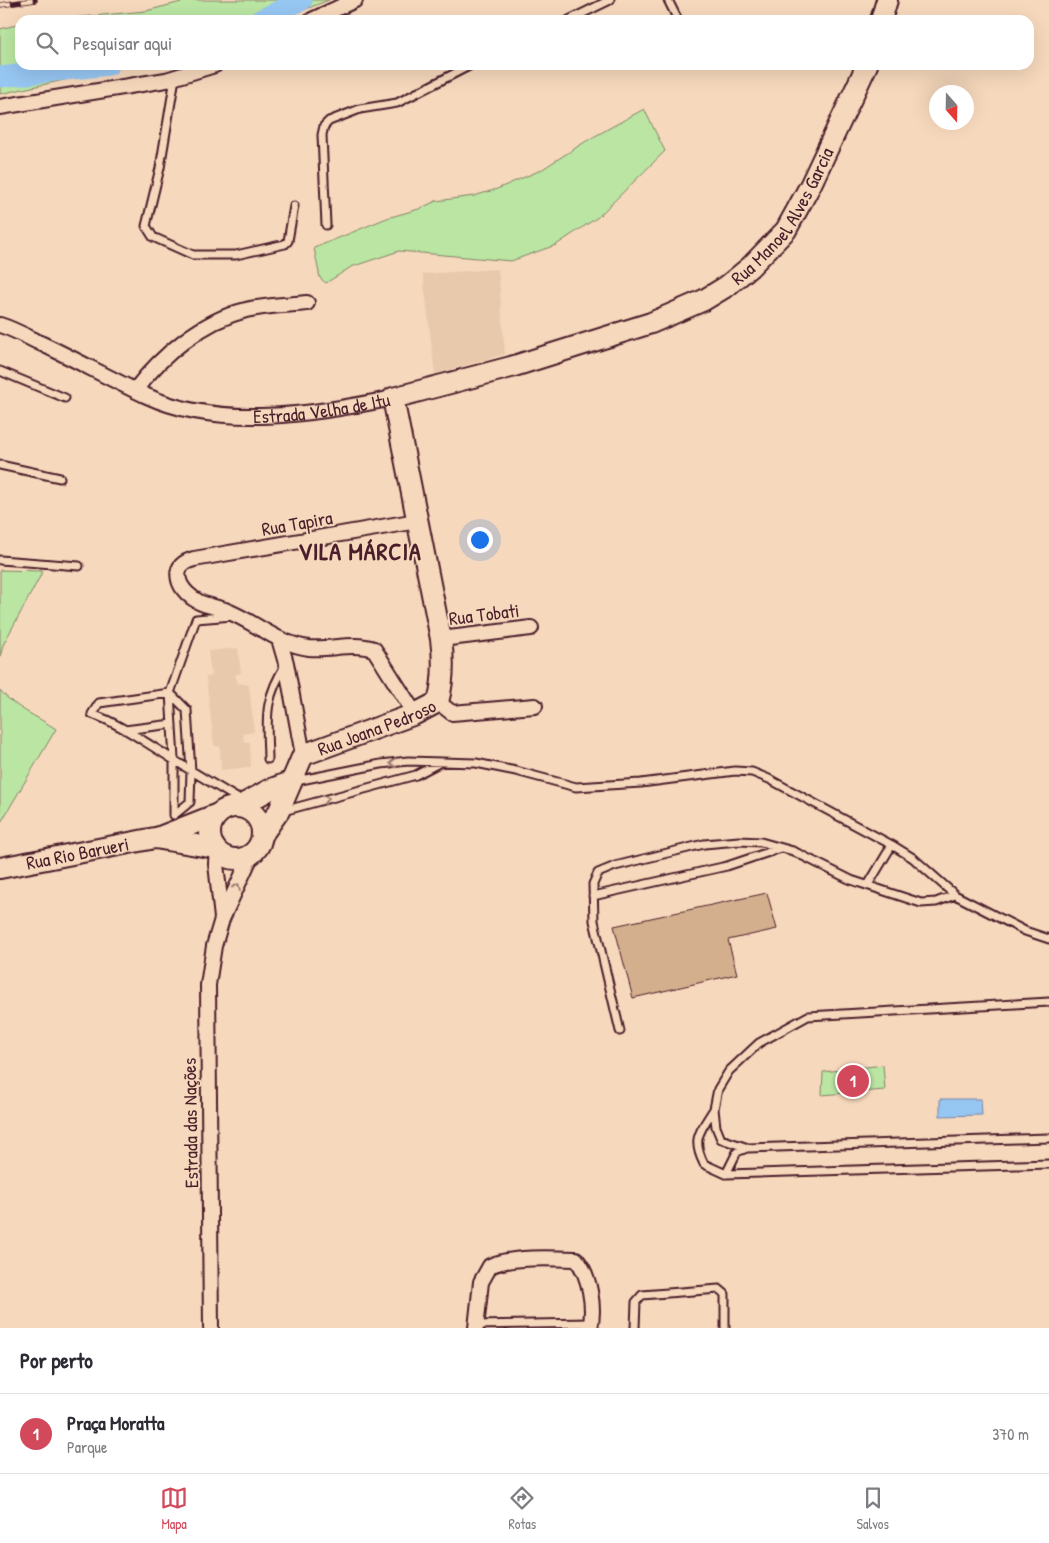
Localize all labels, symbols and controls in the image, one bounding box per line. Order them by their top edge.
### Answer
search box [15,15,1034,70]
icon: search [33,29,61,57]
text: Pesquisar aqui [73,30,172,56]
north arrow [929,85,974,130]
street label: Rua Manoel Alves Garcia [725,143,840,291]
street label: Estrada Velha de Itu [253,386,393,429]
street label: Rua Tapira [260,504,335,542]
your location [467,527,493,553]
district label: VILA MÁRCIA [298,535,422,567]
street label: Rua Tobati [447,597,521,631]
street label: Rua Joana Pedroso [314,692,441,762]
one-way arrow [389,757,397,768]
one-way arrow [322,794,331,805]
street label: Rua Rio Barueri [24,830,131,876]
one-way arrow [230,883,241,892]
street label: Estrada das Nações [176,1058,204,1188]
pin: 1 [837,1062,869,1100]
text: Por perto [20,1346,93,1375]
text: Praça Moratta [67,1410,164,1436]
text: 1 [33,1423,39,1445]
text: 370 m [992,1423,1029,1445]
text: Parque [67,1436,107,1458]
tab: Mapa [160,1484,188,1533]
tab: Rotas [508,1484,536,1533]
tab: Salvos [857,1484,889,1533]

